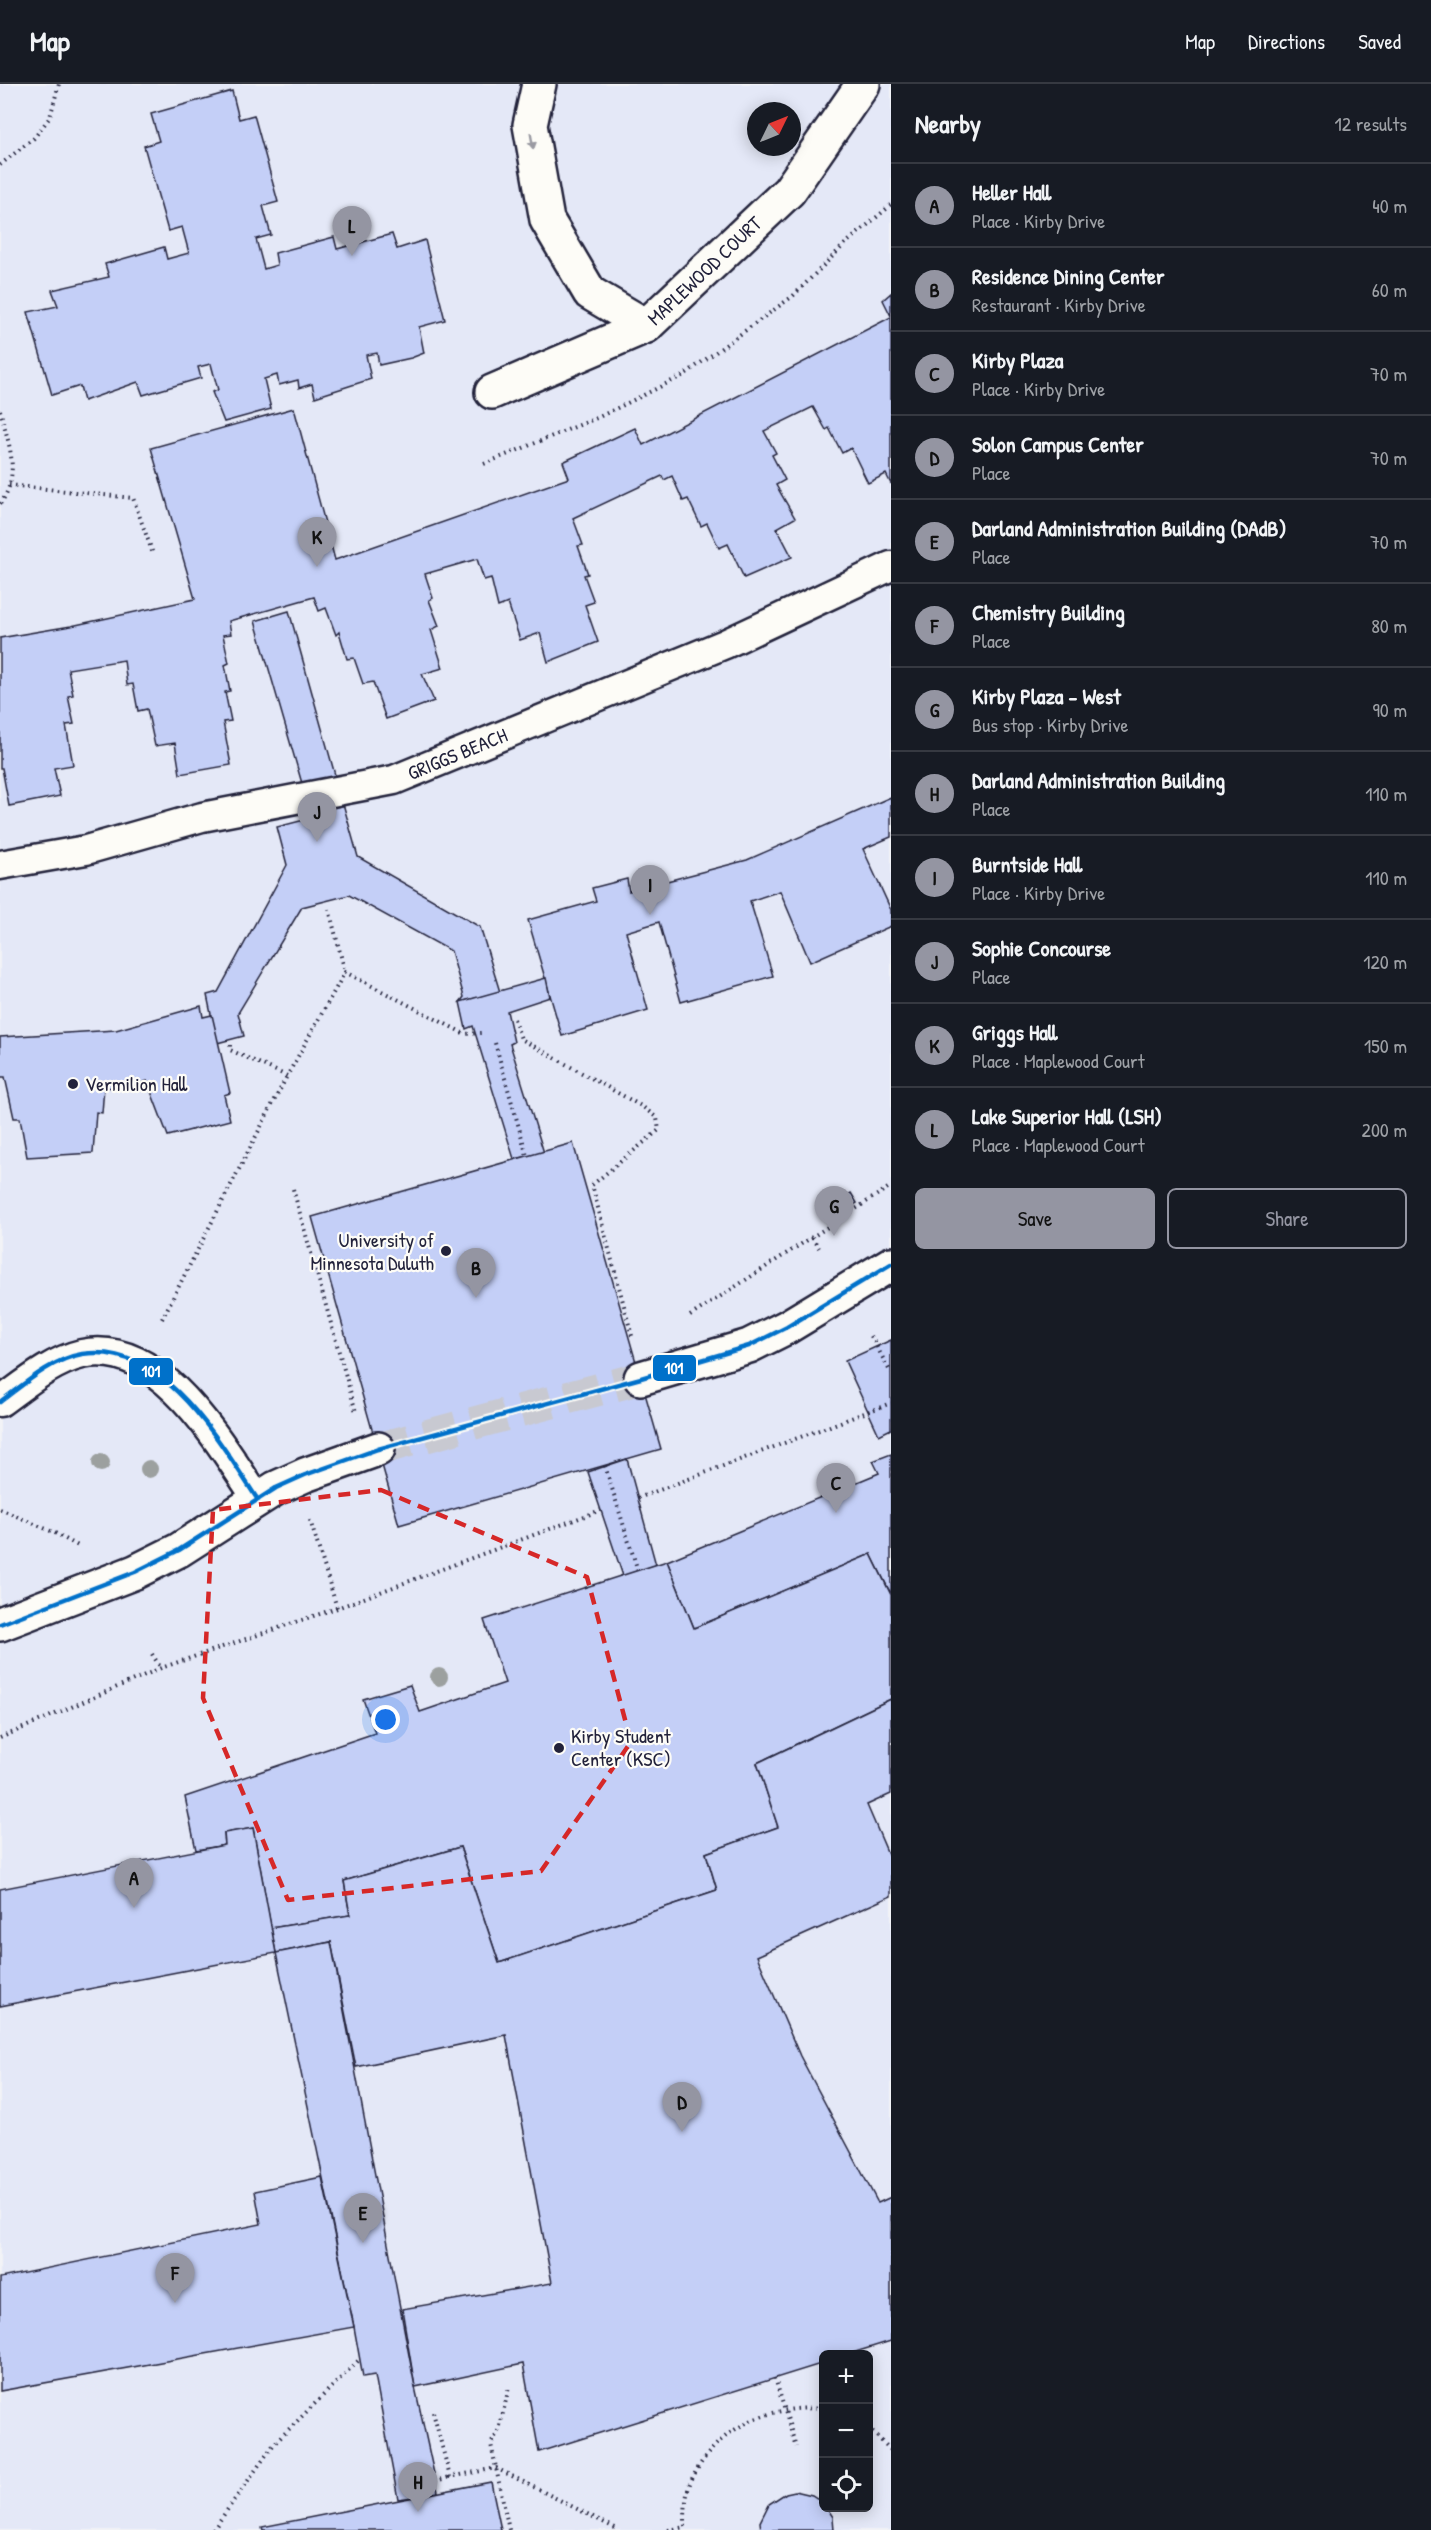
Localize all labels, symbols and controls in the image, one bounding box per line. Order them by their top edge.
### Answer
text: Map [30,22,70,60]
text: Map [1185,27,1215,56]
text: Directions [1248,27,1325,56]
text: Saved [1358,27,1401,56]
north arrow [747,102,801,156]
text: Nearby [915,106,981,141]
text: 12 results [1335,110,1407,137]
one-way arrow [528,132,537,151]
text: Heller Hall [972,177,1051,207]
text: A [930,192,939,219]
text: 40 m [1372,192,1407,219]
pin: L [332,206,372,256]
text: Place · Kirby Drive [972,207,1105,234]
street label: MAPLEWOOD COURT [641,209,768,331]
text: Residence Dining Center [972,261,1164,291]
text: B [929,276,940,303]
text: 60 m [1372,276,1407,303]
text: Restaurant · Kirby Drive [972,291,1146,318]
text: Kirby Plaza [972,345,1063,375]
text: C [929,360,940,387]
text: 70 m [1370,360,1407,387]
text: Place · Kirby Drive [972,375,1105,402]
text: Solon Campus Center [972,429,1144,459]
text: D [930,444,939,471]
text: 70 m [1370,444,1407,471]
text: Place [972,459,1011,486]
text: Darland Administration Building (DAdB) [972,513,1287,543]
pin: K [298,518,336,567]
text: E [930,528,939,555]
text: 70 m [1370,528,1407,555]
text: Place [972,543,1011,570]
text: Chemistry Building [972,597,1125,627]
text: F [931,612,938,639]
text: 80 m [1371,612,1407,639]
text: Place [972,627,1011,654]
text: Kirby Plaza - West [972,681,1121,711]
text: G [930,696,939,723]
text: 90 m [1373,696,1407,723]
text: Bus stop · Kirby Drive [972,711,1128,738]
street label: GRIGGS BEACH [403,721,511,786]
text: Darland Administration Building [972,765,1225,795]
text: H [930,780,939,807]
text: 110 m [1365,780,1407,807]
pin: J [298,792,336,842]
text: Place [972,795,1011,822]
text: Burntside Hall [972,849,1082,879]
text: I [932,864,937,891]
text: 110 m [1365,864,1407,891]
pin: I [630,866,670,915]
text: Place · Kirby Drive [972,879,1105,906]
text: Sophie Concourse [972,933,1111,963]
text: J [931,948,938,975]
text: 120 m [1363,948,1407,975]
text: Place [972,963,1011,990]
text: Griggs Hall [972,1017,1057,1047]
text: K [929,1032,940,1059]
text: 150 m [1364,1032,1407,1059]
text: Place · Maplewood Court [972,1047,1145,1074]
place label: Vermilion Hall [85,1070,188,1097]
marker: Vermilion Hall [66,1077,80,1091]
text: Lake Superior Hall (LSH) [972,1101,1162,1131]
text: L [931,1116,938,1143]
text: 200 m [1362,1116,1407,1143]
text: Place · Maplewood Court [972,1131,1145,1158]
pin: G [814,1186,854,1236]
button: Save [915,1188,1155,1249]
button: Share [1167,1188,1407,1249]
place label: University of Minnesota Duluth [310,1226,434,1276]
marker: University of Minnesota Duluth [439,1244,453,1258]
pin: B [456,1248,496,1298]
line badge: 101 [652,1354,697,1382]
line badge: 101 [128,1357,174,1386]
text: 101 [665,1357,684,1379]
text: 101 [142,1360,161,1382]
pin: C [816,1464,856,1513]
your location [371,1705,400,1734]
place label: Kirby Student Center (KSC) [571,1722,672,1772]
marker: Kirby Student Center (KSC) [552,1741,566,1755]
pin: A [114,1858,154,1908]
pin: D [662,2082,702,2132]
pin: E [344,2194,382,2243]
pin: F [156,2254,195,2303]
map controls [819,2350,873,2512]
button: + [819,2350,873,2404]
button: − [819,2404,873,2458]
button: locate [819,2458,873,2512]
pin: H [398,2462,438,2512]

